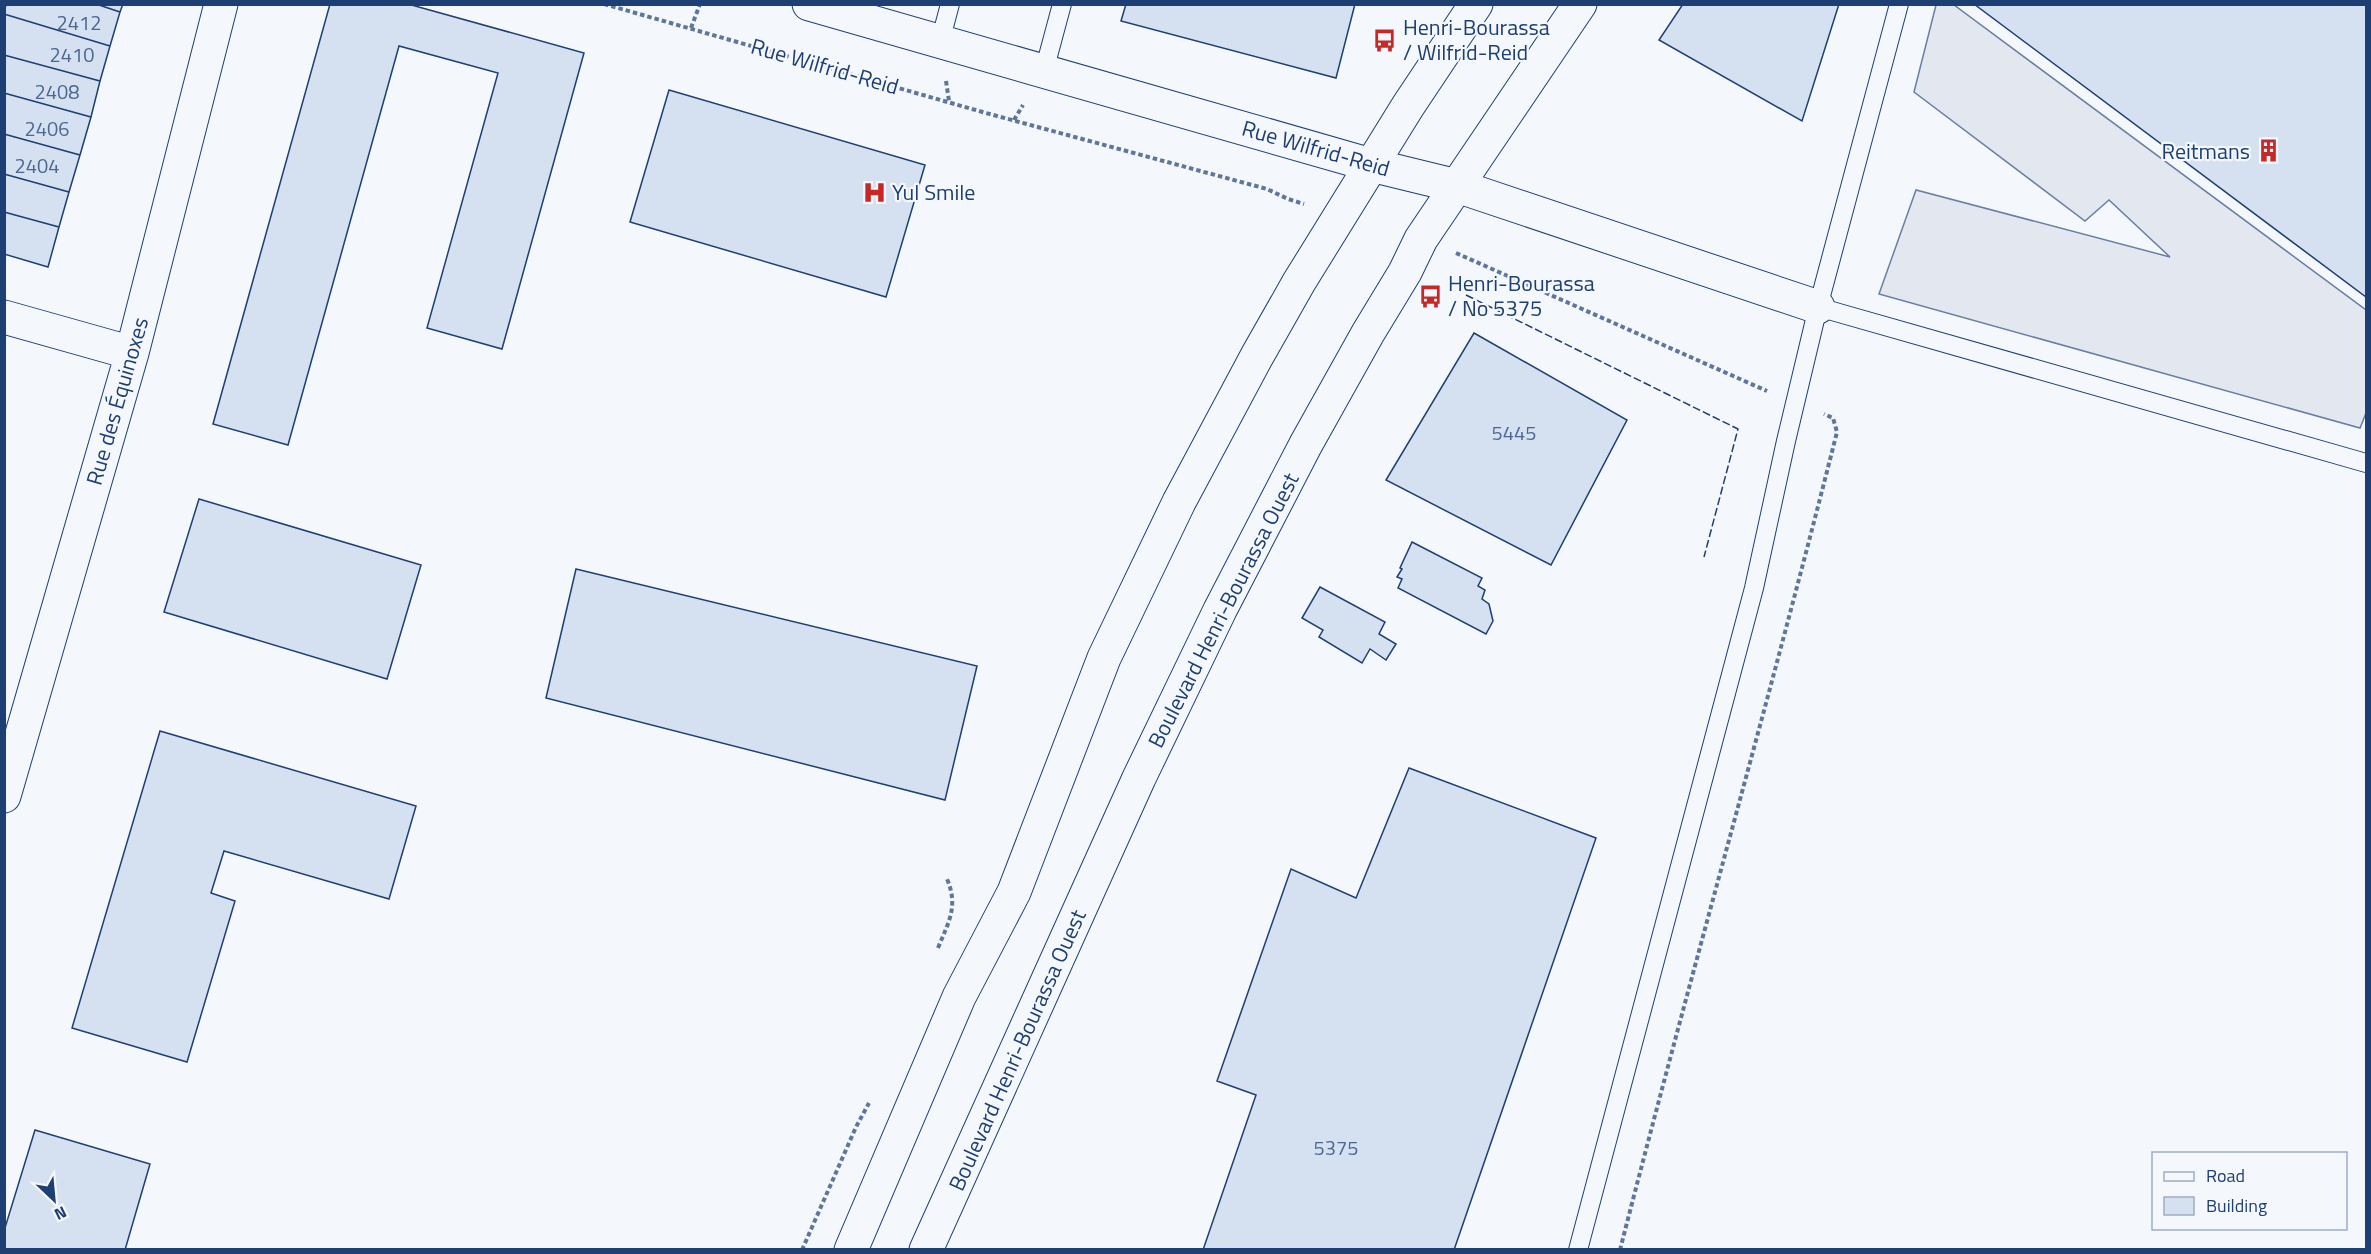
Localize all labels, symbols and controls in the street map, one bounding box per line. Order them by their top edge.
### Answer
house number: 2412 [57,7,101,38]
place label: Henri-Bourassa / Wilfrid-Reid [1403,10,1550,69]
bus stop icon: Henri-Bourassa / Wilfrid-Reid [1372,27,1398,53]
street label: Rue Wilfrid-Reid [747,29,903,103]
house number: 2410 [50,39,94,70]
house number: 2408 [35,76,79,107]
street label: Rue Wilfrid-Reid [1238,111,1394,185]
house number: 2406 [25,113,69,144]
place label: Reitmans [2162,134,2250,168]
building icon: Reitmans [2255,138,2281,164]
house number: 2404 [15,150,59,181]
place label: Yul Smile [892,175,975,209]
hospital icon: Yul Smile [861,179,887,205]
place label: Henri-Bourassa / No 5375 [1448,266,1595,325]
bus stop icon: Henri-Bourassa / No 5375 [1417,283,1443,309]
street label: Rue des Équinoxes [77,313,157,489]
house number: 5445 [1492,417,1536,448]
street label: Boulevard Henri-Bourassa Ouest [1139,466,1307,754]
street label: Boulevard Henri-Bourassa Ouest [939,904,1095,1196]
house number: 5375 [1314,1132,1358,1163]
legend [2152,1152,2347,1230]
text: Road [2206,1162,2245,1189]
north arrow [24,1170,84,1230]
text: Building [2206,1192,2267,1219]
text: N [50,1200,71,1227]

